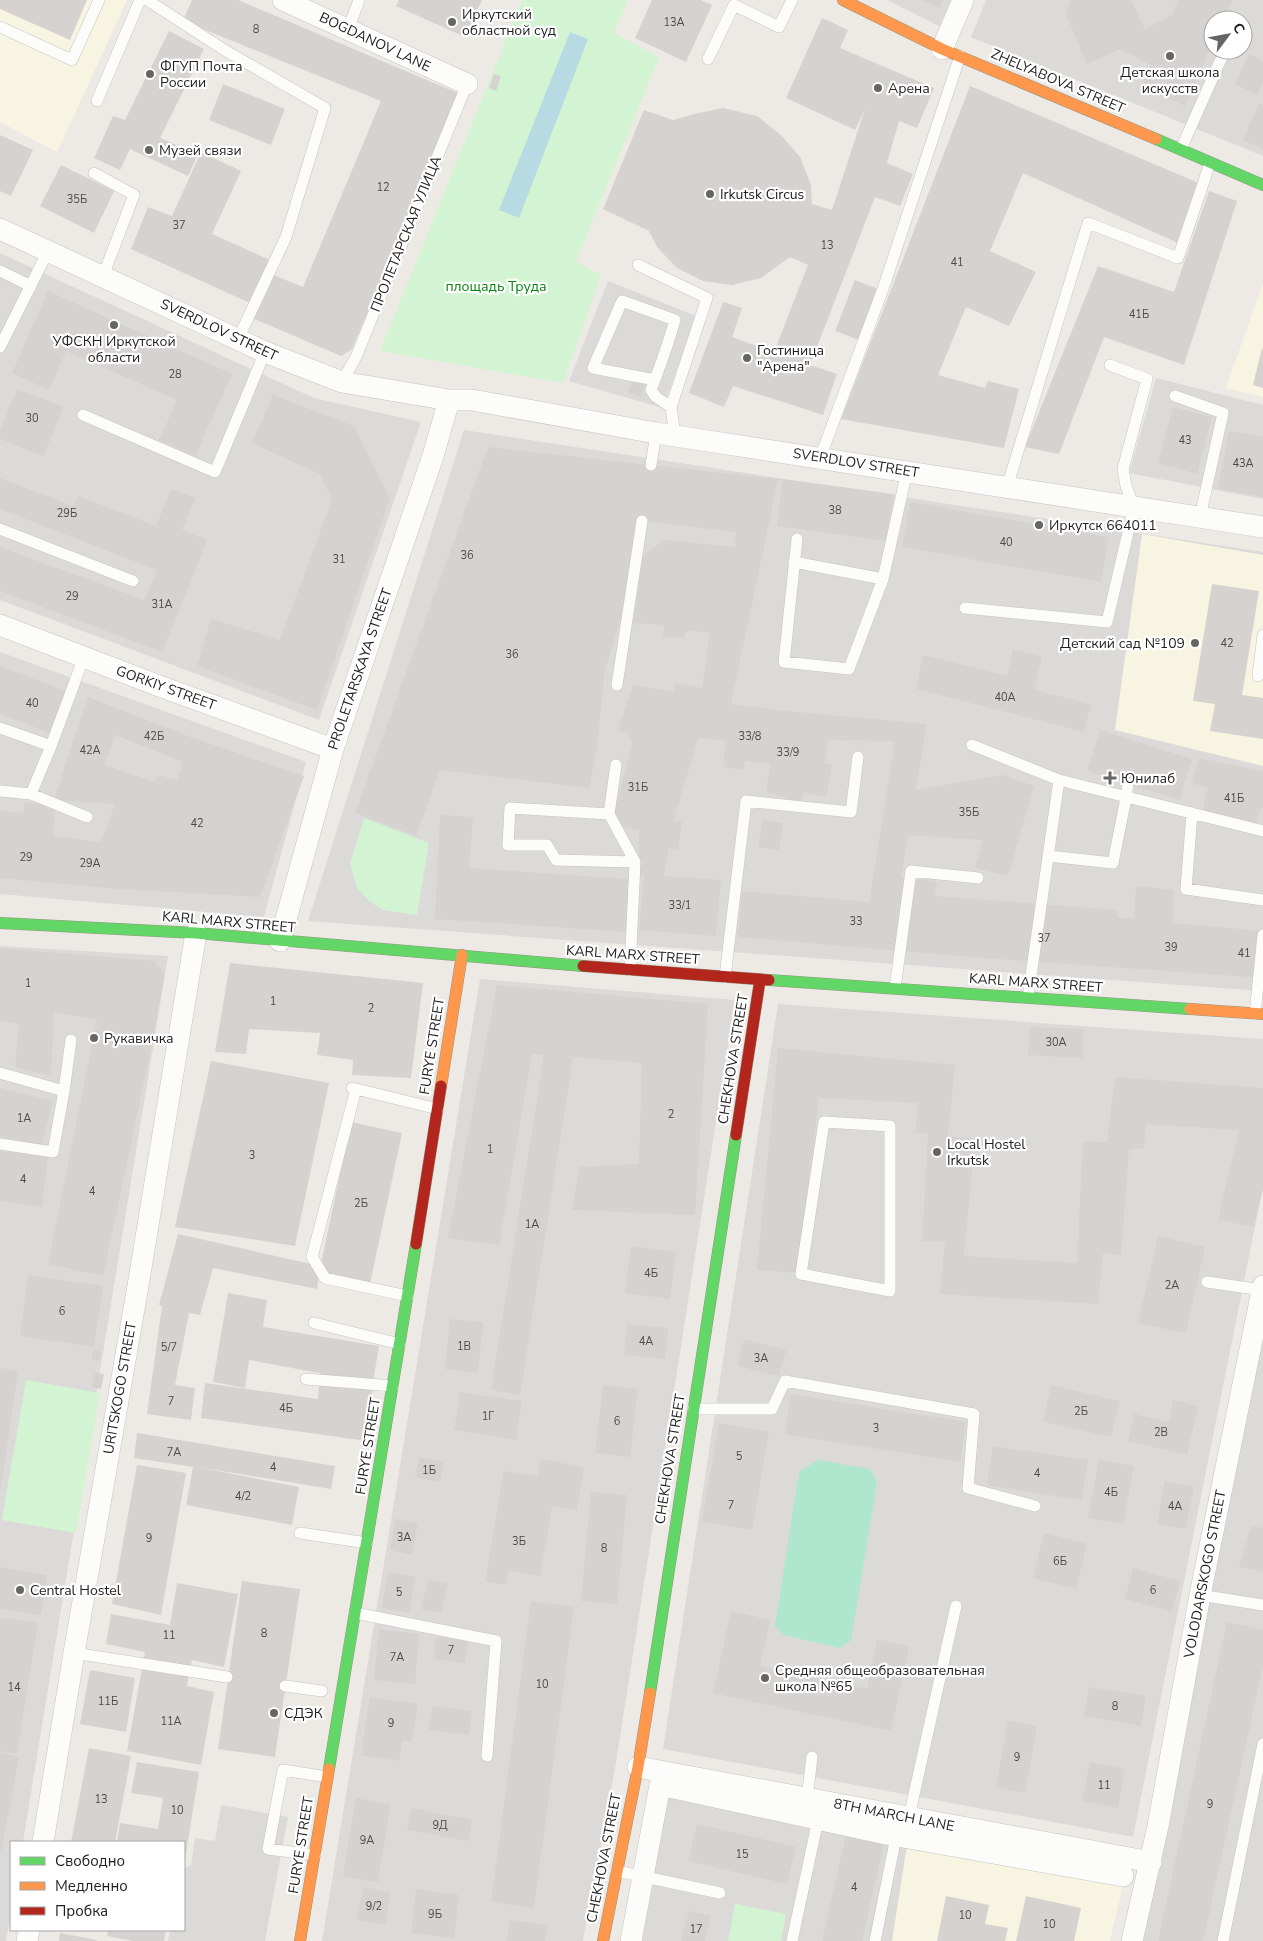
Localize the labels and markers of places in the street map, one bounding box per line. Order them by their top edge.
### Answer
place label: Иркутский областной суд [462,5,556,40]
marker: Иркутский областной суд [446,16,458,28]
marker: Детская школа искусств [1164,50,1176,62]
place label: ФГУП Почта России [160,57,243,92]
place label: Детская школа искусств [1120,63,1220,98]
marker: ФГУП Почта России [144,68,156,80]
place label: Арена [888,79,930,98]
marker: Арена [872,82,884,94]
place label: Музей связи [159,141,242,160]
marker: Музей связи [143,144,155,156]
place label: Irkutsk Circus [720,185,805,204]
marker: Irkutsk Circus [704,188,716,200]
marker: УФСКН Иркутской области [108,319,120,331]
place label: УФСКН Иркутской области [51,332,176,367]
place label: Гостиница "Арена" [757,341,824,376]
marker: Гостиница "Арена" [741,352,753,364]
place label: Иркутск 664011 [1049,516,1157,535]
marker: Иркутск 664011 [1033,519,1045,531]
place label: Детский сад №109 [1060,634,1185,653]
marker: Детский сад №109 [1189,637,1201,649]
place label: Юнилаб [1121,769,1175,788]
marker: Юнилаб [1103,771,1117,785]
place label: Рукавичка [104,1029,174,1048]
marker: Рукавичка [88,1032,100,1044]
place label: Local Hostel Irkutsk [947,1135,1026,1170]
marker: Local Hostel Irkutsk [931,1146,943,1158]
place label: Central Hostel [30,1581,122,1600]
marker: Central Hostel [14,1584,26,1596]
place label: Средняя общеобразовательная школа №65 [775,1661,985,1696]
marker: Средняя общеобразовательная школа №65 [759,1672,771,1684]
place label: СДЭК [284,1704,323,1723]
marker: СДЭК [268,1707,280,1719]

